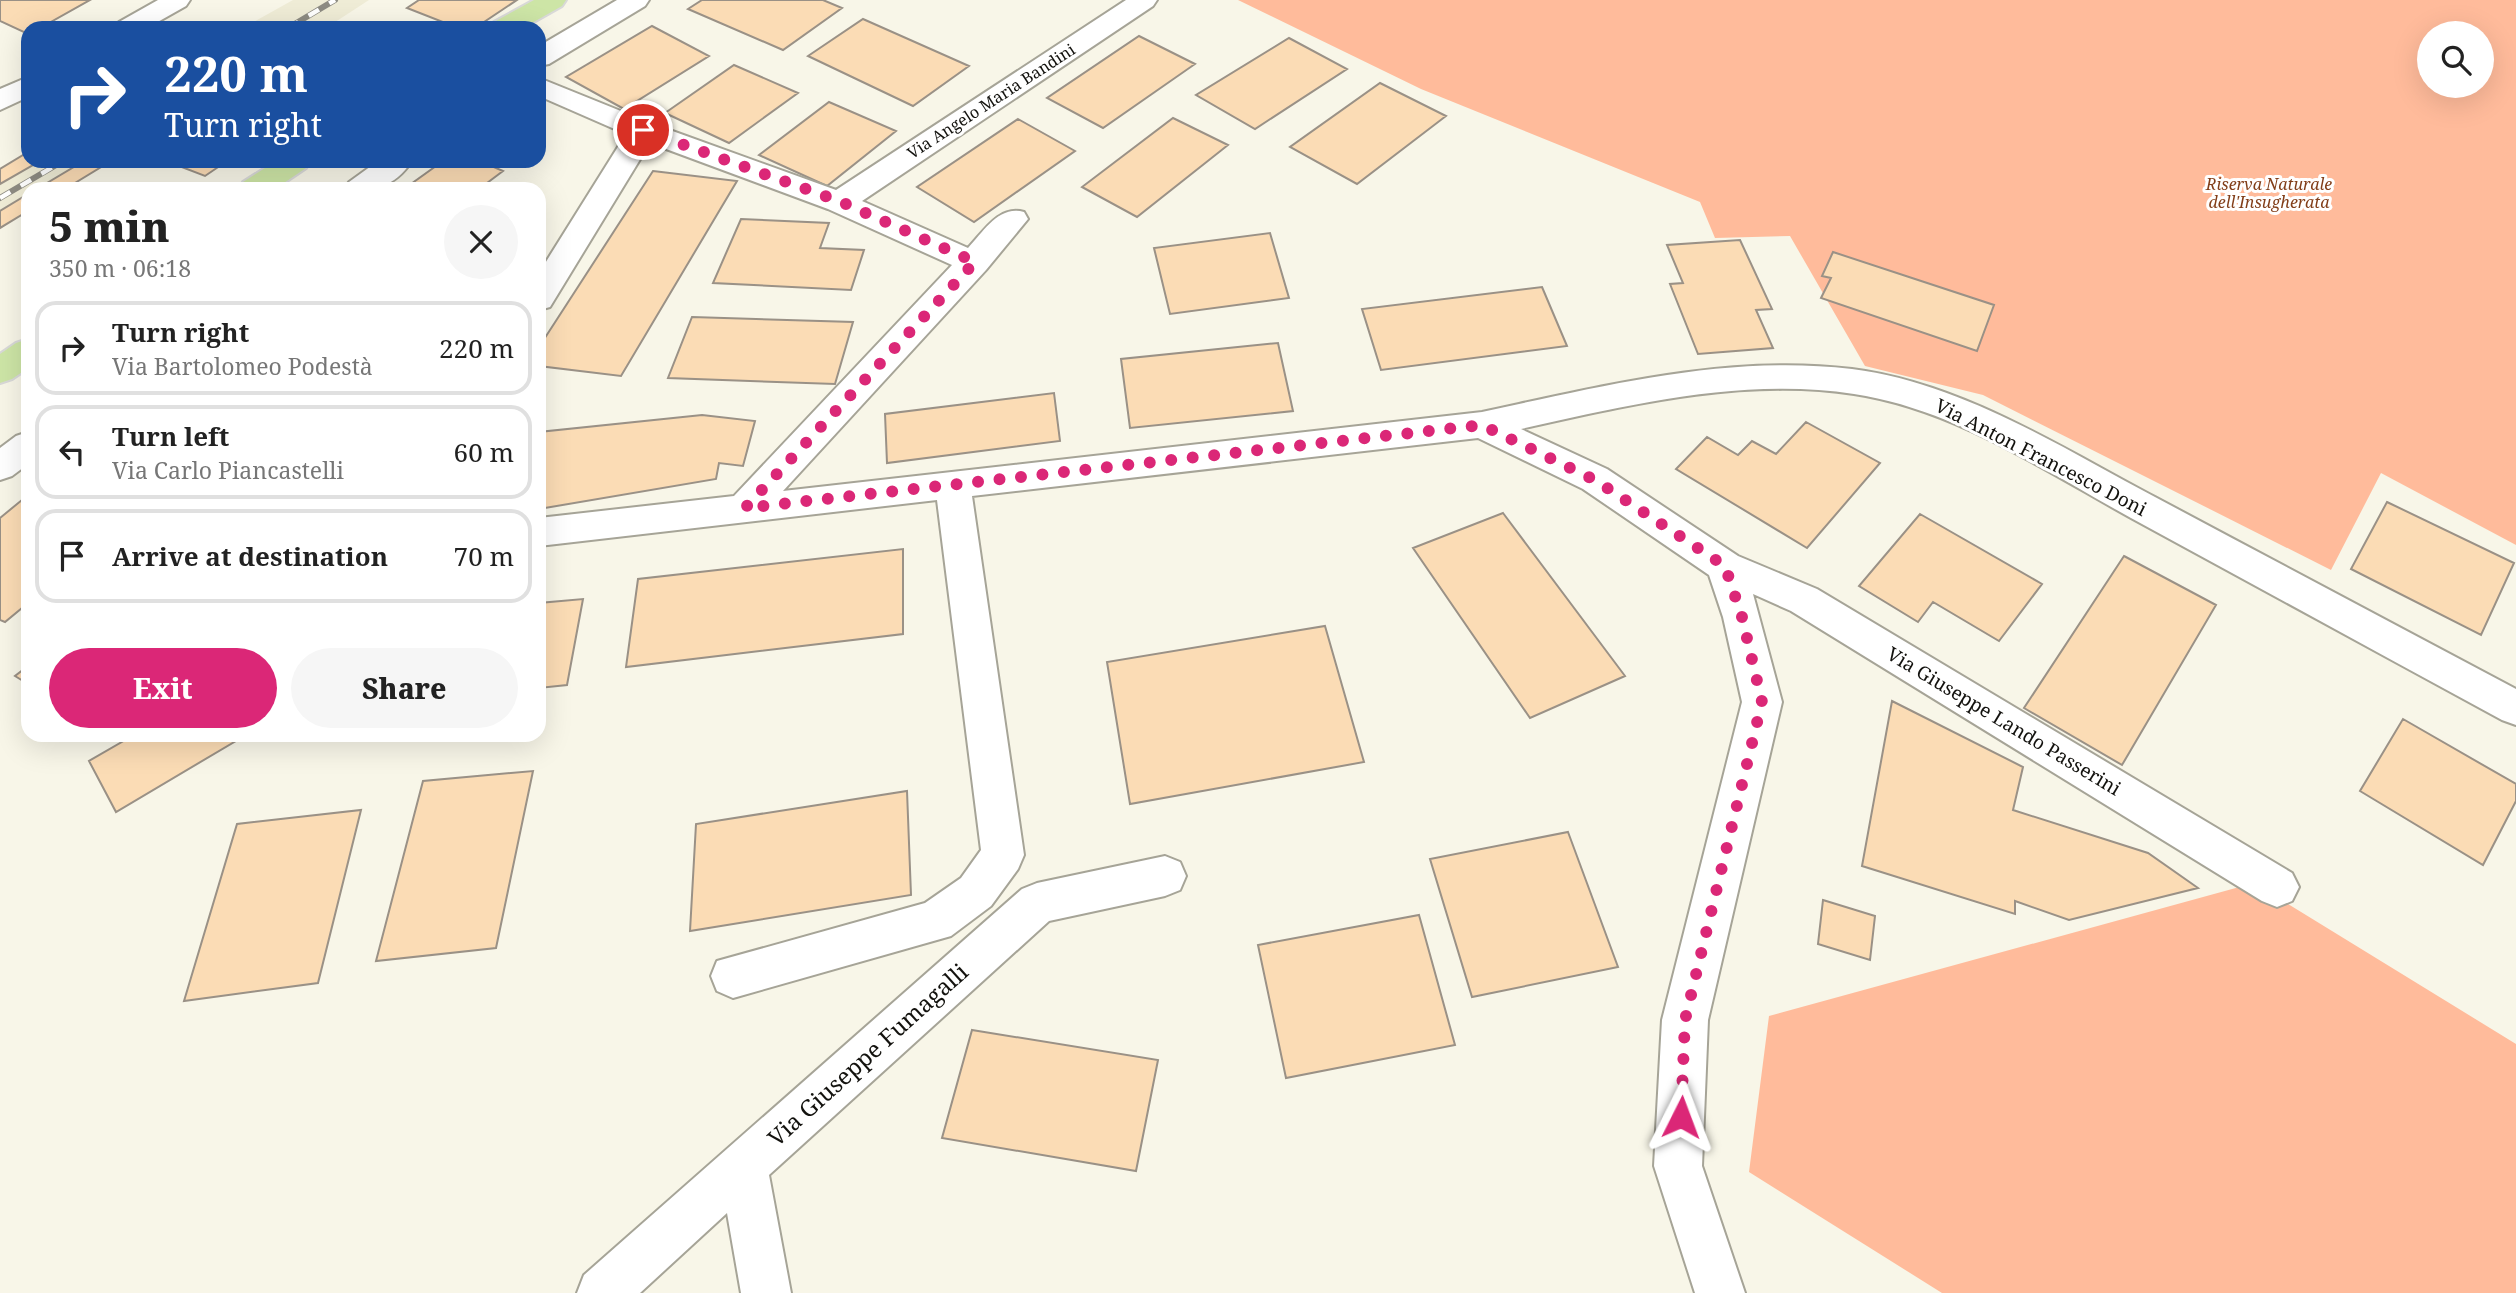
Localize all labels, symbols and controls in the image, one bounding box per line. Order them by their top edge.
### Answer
map controls [2417,21,2494,98]
button: search [2417,21,2494,98]
street label: Via Angelo Maria Bandini [903,38,1079,164]
text: 220 m [164,40,308,106]
icon: right [49,49,140,140]
pin [613,100,673,160]
text: Turn right [164,103,322,146]
icon: arrive [624,111,662,149]
park label: Riserva Naturale dell'Insugherata [2205,173,2332,213]
text: 5 min [49,197,170,254]
button: close [444,205,518,279]
text: 350 m · 06:18 [49,252,191,284]
text: Turn right [112,314,249,350]
icon: right [53,329,91,367]
text: 220 m [439,330,514,366]
text: Via Bartolomeo Podestà [112,350,373,382]
street label: Via Anton Francesco Doni [1931,392,2151,522]
text: Turn left [112,418,229,454]
icon: left [53,433,91,471]
text: 60 m [454,434,514,470]
text: Via Carlo Piancastelli [112,454,344,486]
icon: arrive [53,537,91,575]
text: Arrive at destination [112,538,388,574]
text: 70 m [454,538,514,574]
street label: Via Giuseppe Lando Passerini [1882,641,2126,801]
button: Exit [49,648,277,728]
button: Share [291,648,518,728]
street label: Via Giuseppe Fumagalli [760,955,975,1153]
position arrow [1644,1080,1718,1154]

